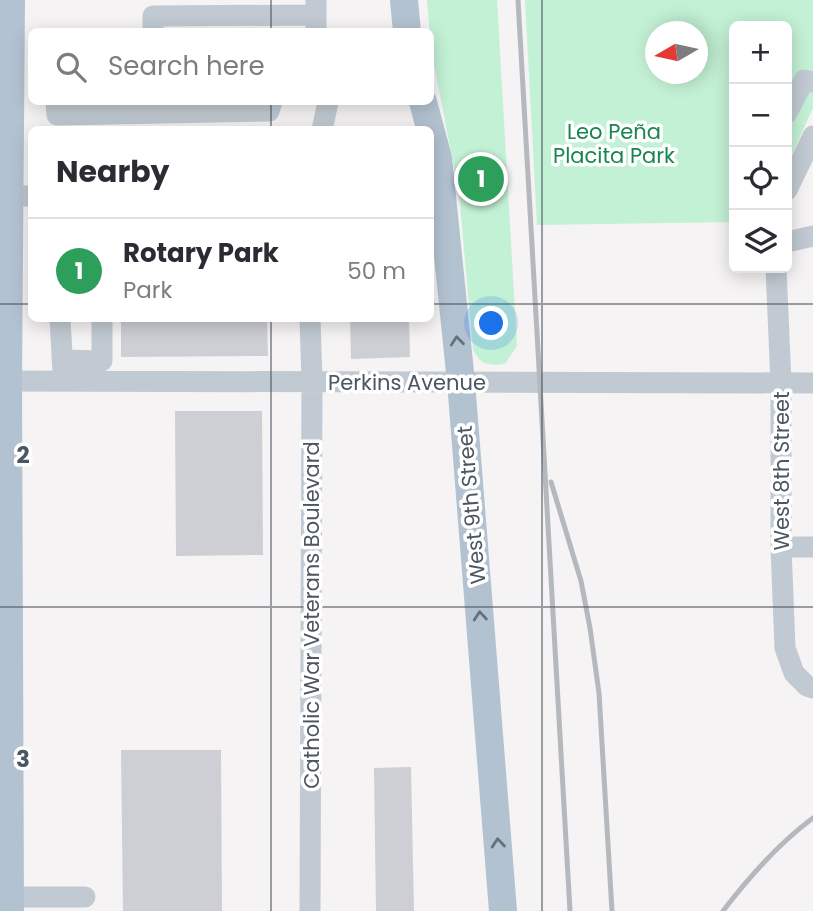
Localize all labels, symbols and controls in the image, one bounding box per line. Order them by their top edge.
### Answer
north arrow [645,21,708,84]
map controls [729,21,792,273]
button: + [729,21,792,84]
search box [28,28,434,105]
icon: search [52,48,90,86]
text: Search here [108,48,265,84]
button: − [729,84,792,147]
park label: Leo Peña Placita Park [553,117,675,170]
button: locate [729,147,792,210]
text: Nearby [56,150,170,193]
pin: 1 [458,153,504,205]
button: layers [729,210,792,273]
text: Rotary Park [123,235,279,271]
text: 1 [75,255,83,287]
text: 50 m [347,255,406,287]
text: Park [123,274,172,306]
your location [474,306,508,340]
one-way arrow [450,335,465,346]
street label: Perkins Avenue [328,368,486,397]
street label: West 8th Street [767,391,796,551]
street label: West 9th Street [450,424,492,586]
text: 2 [16,439,30,471]
street label: Catholic War Veterans Boulevard [297,441,326,789]
one-way arrow [473,610,488,621]
text: 3 [16,743,30,775]
one-way arrow [491,837,506,848]

